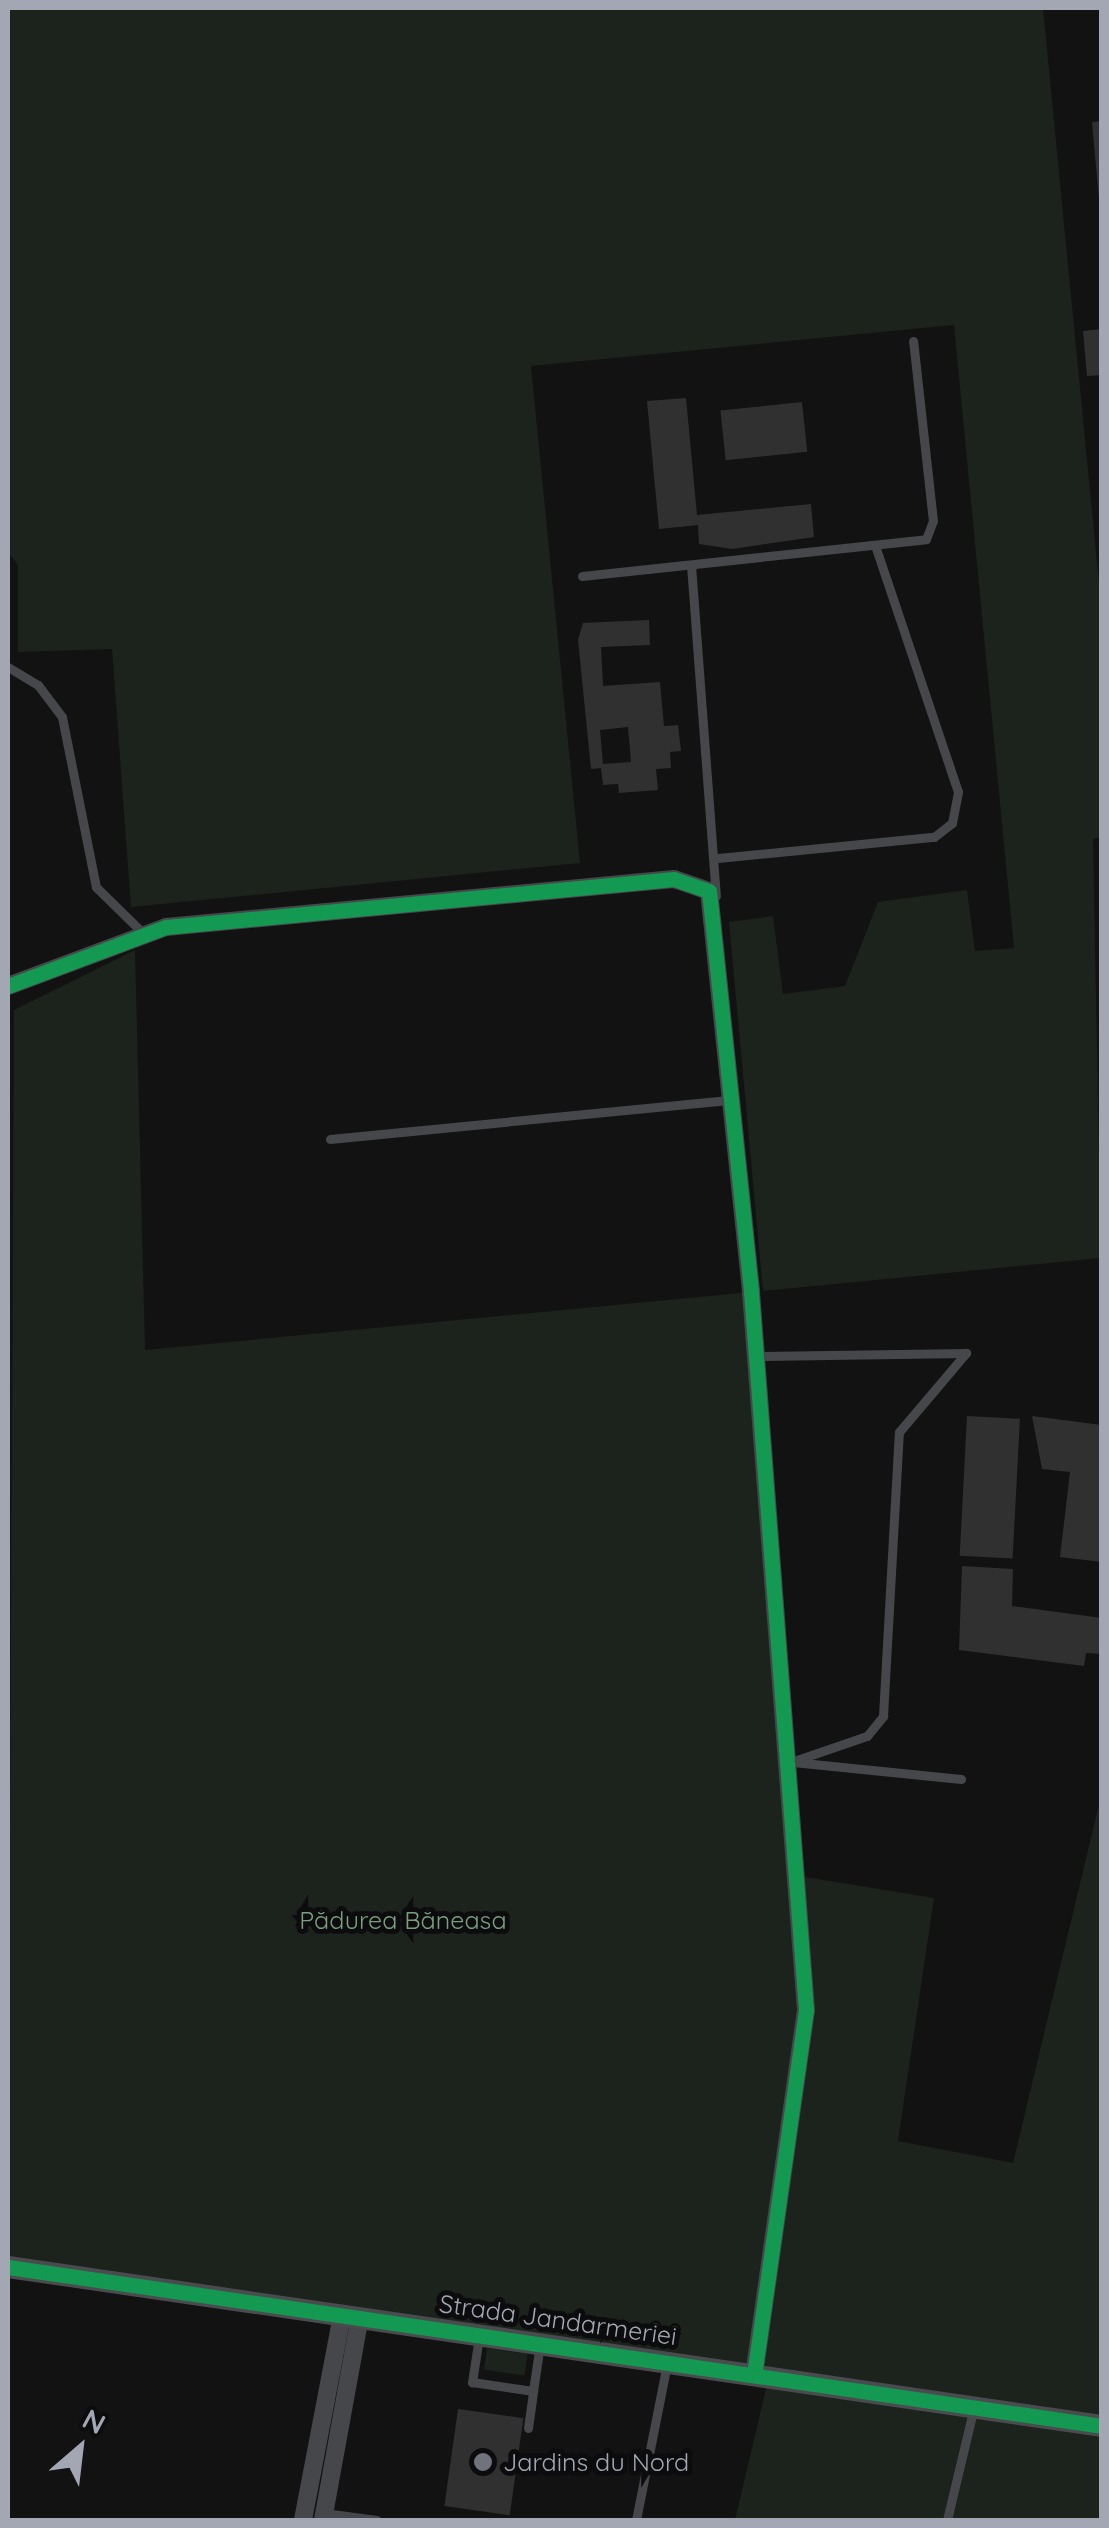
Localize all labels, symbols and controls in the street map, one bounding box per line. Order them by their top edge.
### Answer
park label: Pădurea Băneasa [299,1905,507,1935]
street label: Strada Jandarmeriei [437,2288,679,2352]
north arrow [30,2398,130,2498]
text: N [77,2401,112,2441]
place label: Jardins du Nord [503,2447,689,2477]
marker: Jardins du Nord [472,2451,494,2473]

